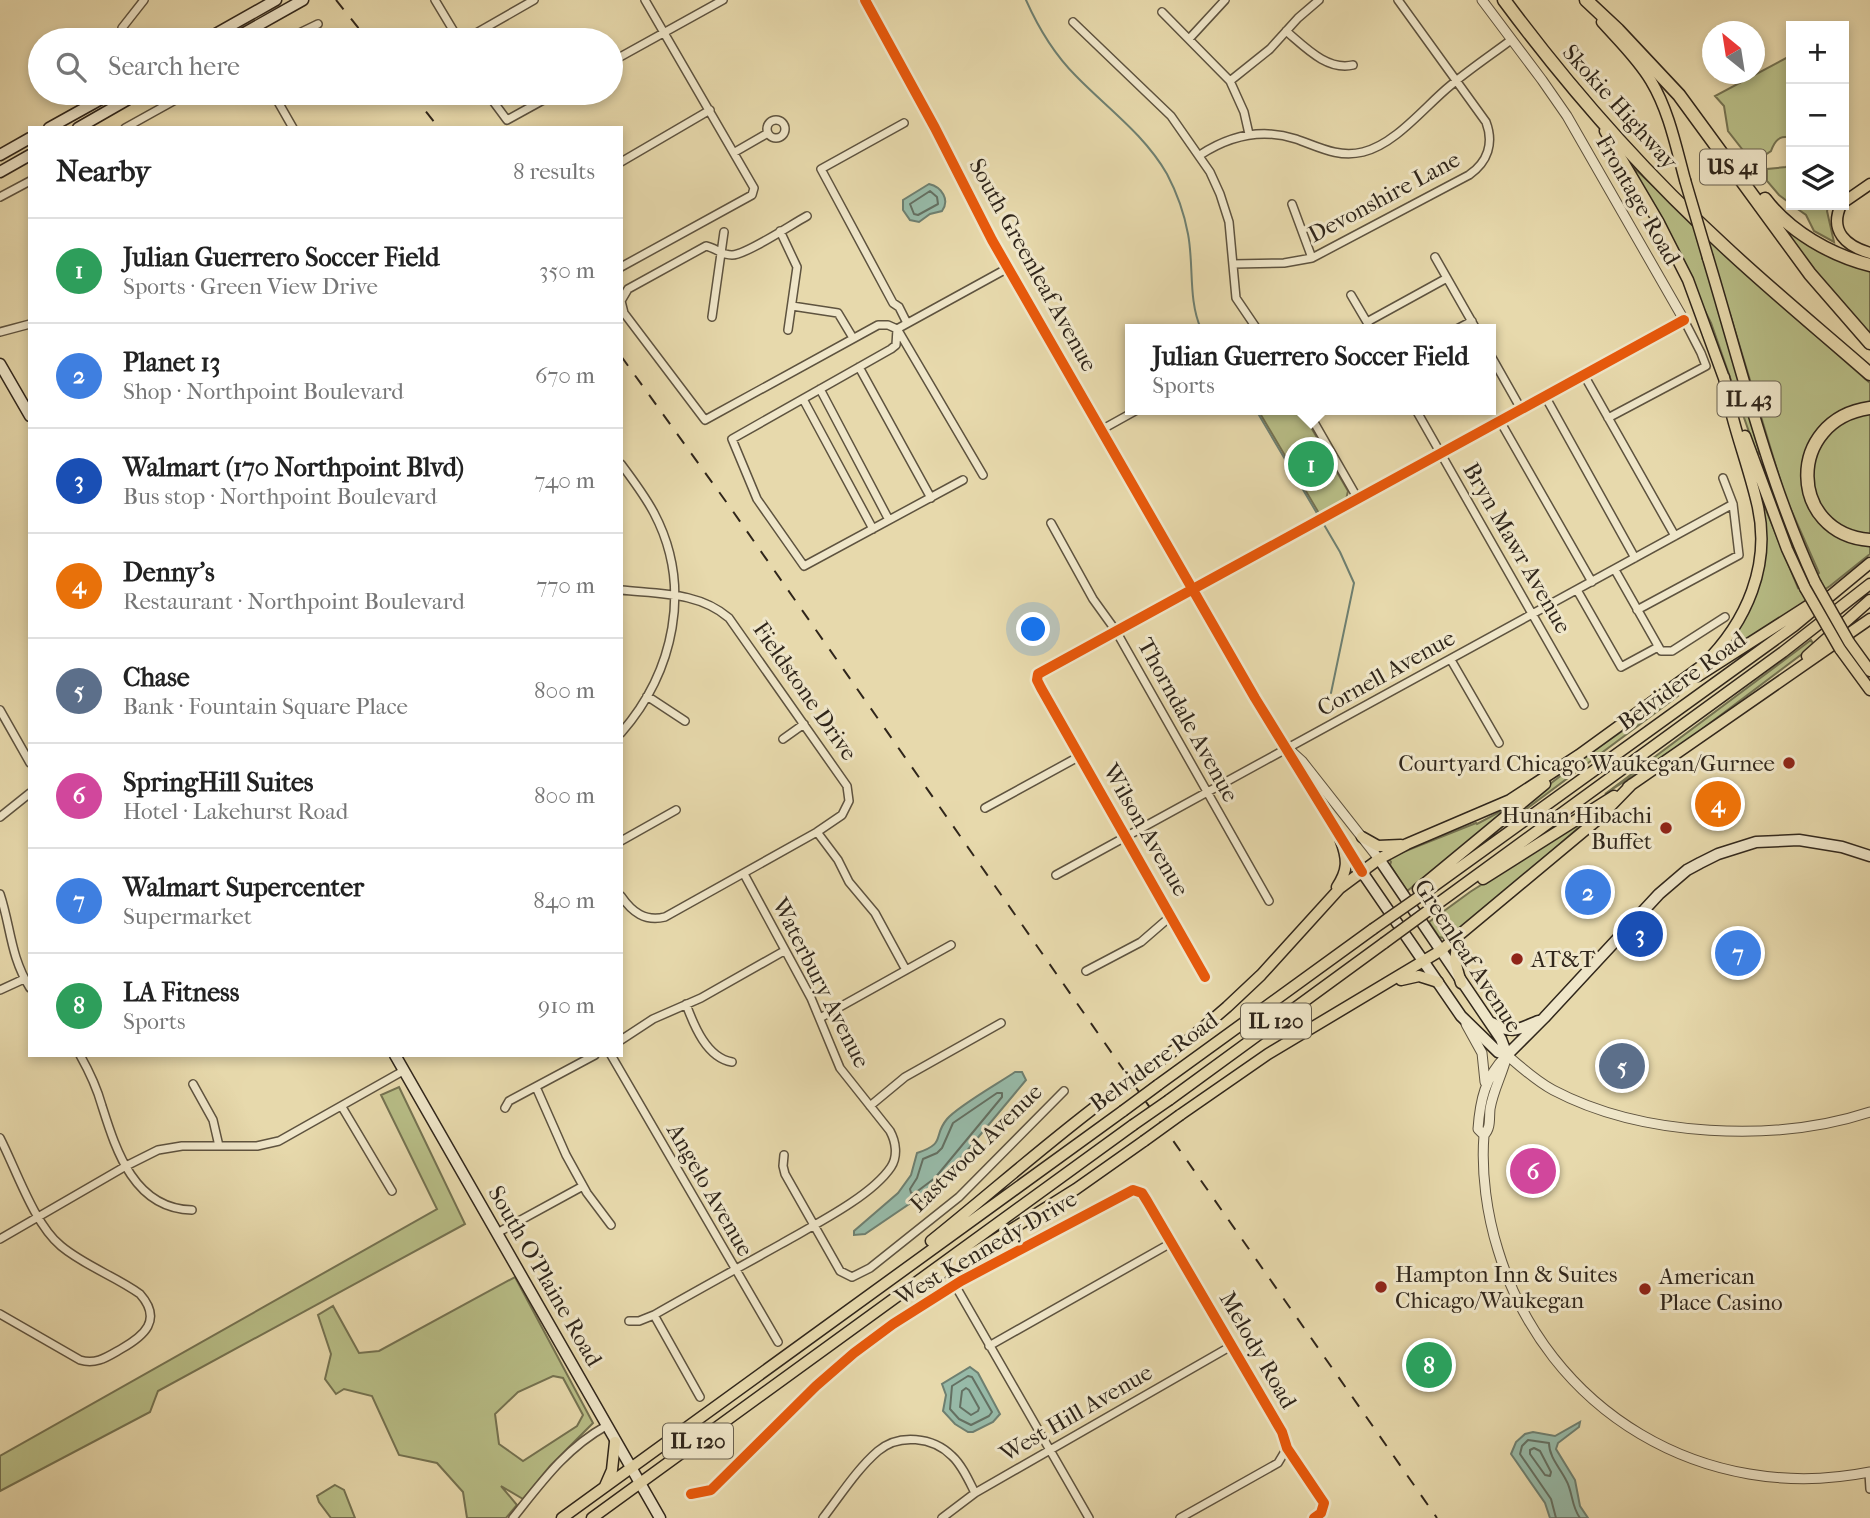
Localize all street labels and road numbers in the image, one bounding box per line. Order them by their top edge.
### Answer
street label: Skokie Highway [1557,39,1684,176]
street label: Frontage Road [1590,130,1686,270]
street label: Devonshire Lane [1304,146,1464,248]
road number: US 41 [1700,150,1766,184]
street label: South Greenleaf Avenue [963,154,1103,376]
road number: IL 43 [1718,382,1780,416]
street label: Bryn Mawr Avenue [1457,458,1577,638]
street label: Fieldstone Drive [747,617,863,765]
street label: Cornell Avenue [1312,624,1460,722]
street label: Belvidere Road [1613,625,1752,736]
street label: Thorndale Avenue [1132,633,1244,807]
street label: Wilson Avenue [1097,758,1195,901]
street label: Greenleaf Avenue [1408,874,1528,1038]
street label: Waterbury Avenue [766,893,875,1072]
road number: IL 120 [1241,1004,1311,1038]
street label: Belvidere Road [1085,1006,1224,1117]
street label: Eastwood Avenue [904,1078,1048,1218]
street label: Angelo Avenue [661,1118,759,1261]
street label: South O'Plaine Road [482,1181,608,1371]
street label: West Kennedy Drive [889,1185,1082,1312]
street label: Melody Road [1214,1287,1303,1414]
street label: West Hill Avenue [994,1359,1157,1468]
road number: IL 120 [663,1424,733,1458]

